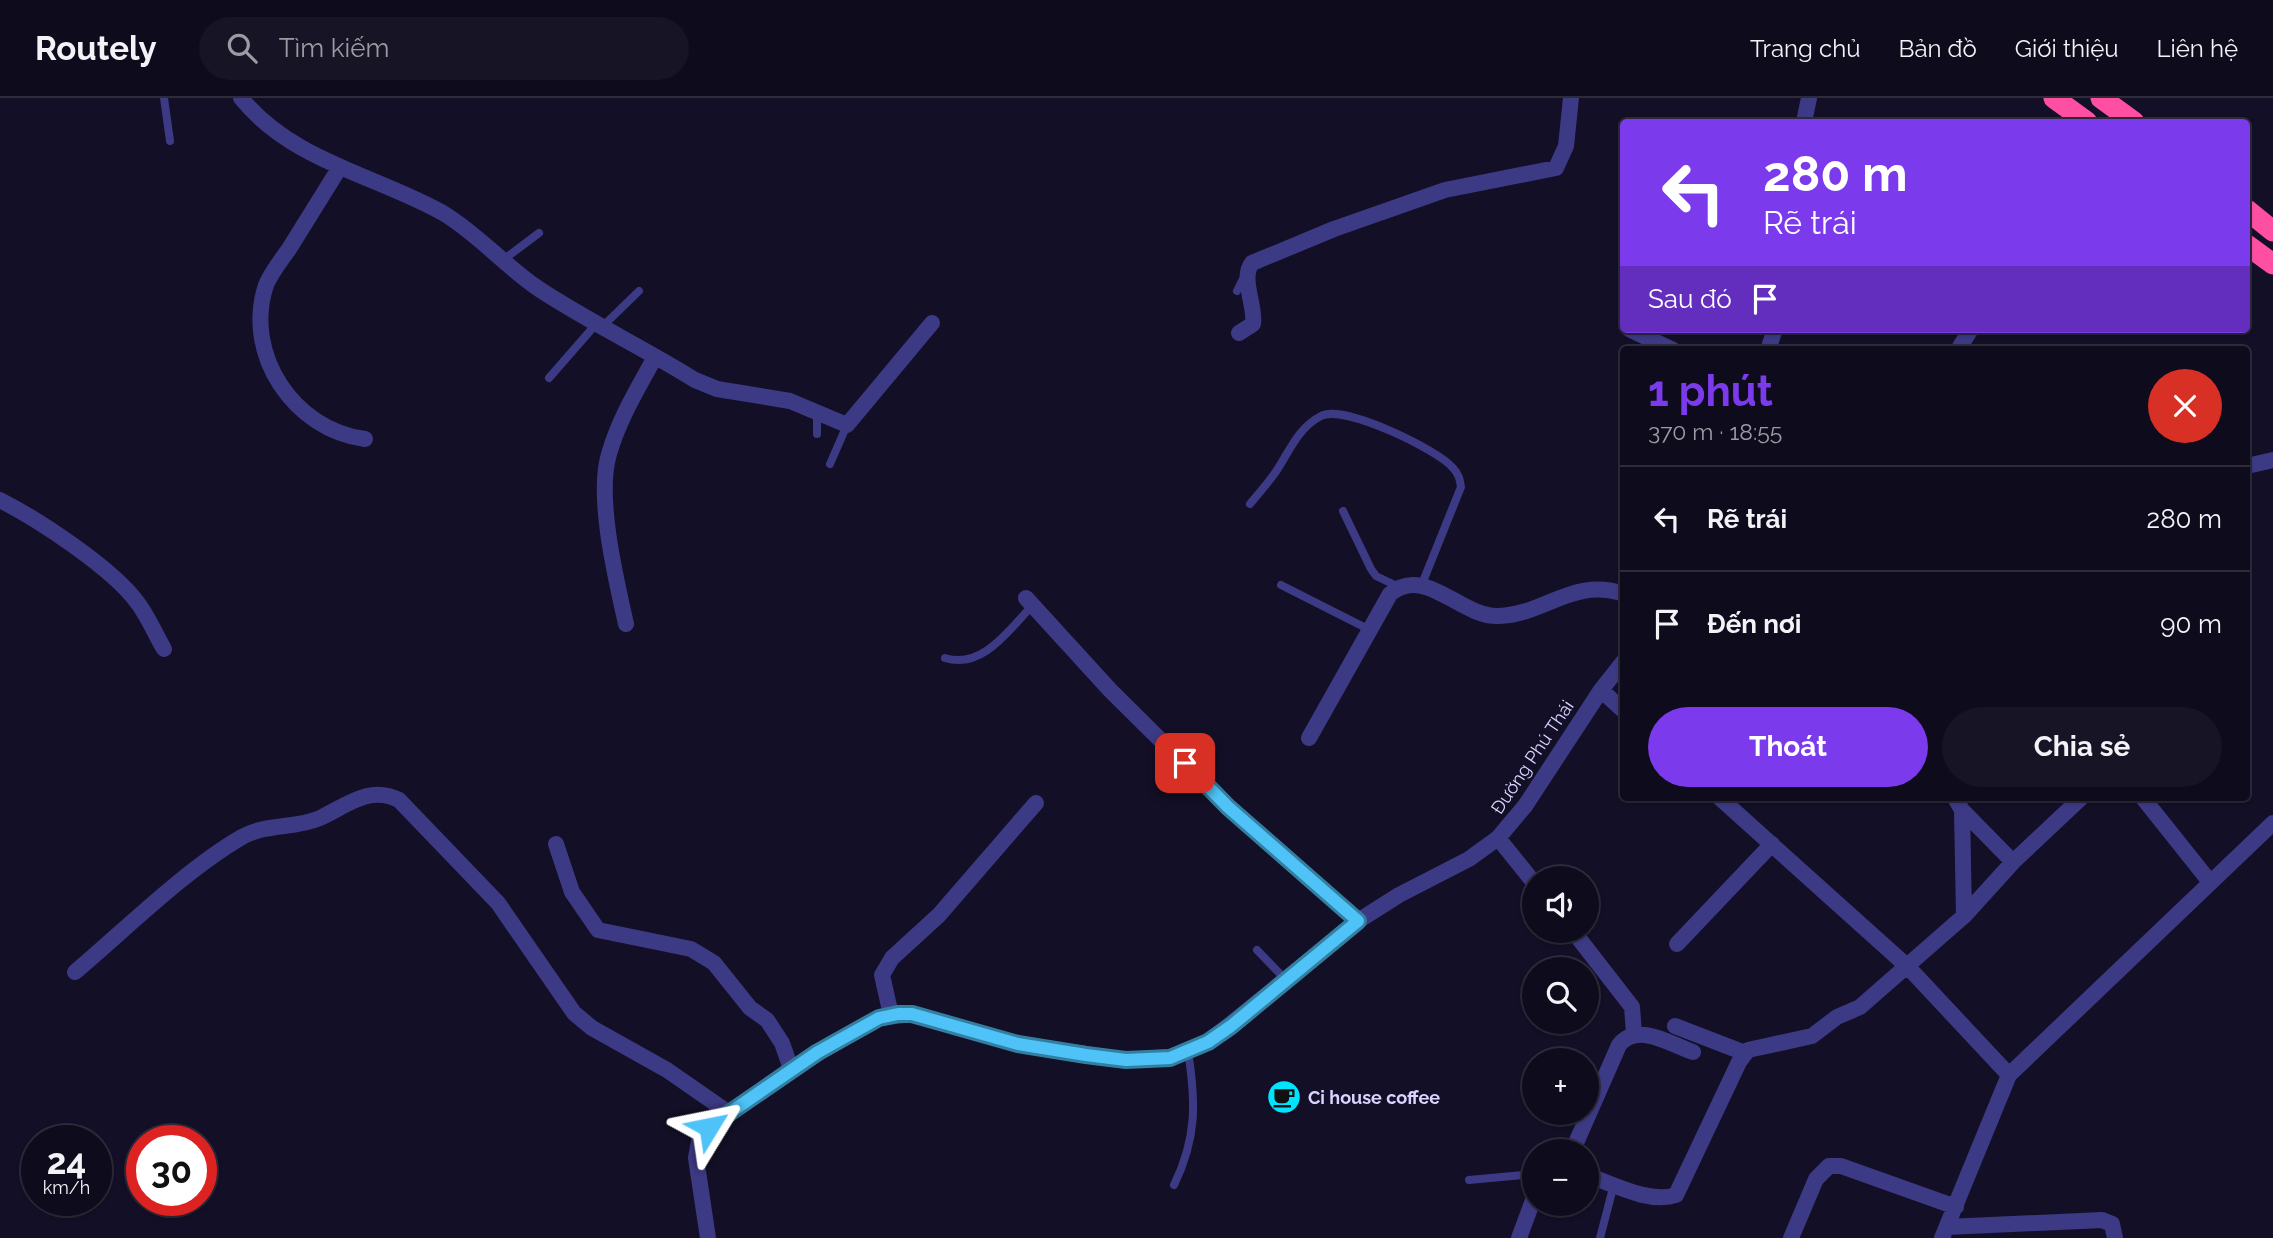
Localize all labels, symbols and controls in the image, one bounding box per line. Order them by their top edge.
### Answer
search box [199,17,689,80]
text: Routely [35,29,157,68]
icon: search [223,29,261,67]
text: Tìm kiếm [279,33,389,63]
text: Trang chủ [1750,34,1860,63]
text: Bản đồ [1898,34,1977,63]
text: Giới thiệu [2015,34,2118,63]
text: Liên hệ [2156,34,2238,63]
text: 280 m [1763,145,1908,202]
icon: left [1648,147,1739,238]
text: Rẽ trái [1763,204,1857,241]
icon: arrive [1746,280,1784,318]
text: Sau đó [1648,284,1732,314]
text: 1 phút [1648,367,1773,416]
button: close [2148,369,2222,443]
text: 370 m · 18:55 [1648,418,1782,445]
icon: left [1648,500,1686,538]
text: Rẽ trái [1707,504,1787,534]
text: 280 m [2147,504,2222,534]
icon: arrive [1648,605,1686,643]
text: Đến nơi [1707,609,1801,639]
text: 90 m [2160,609,2222,639]
street label: Đường Phú Thái [1486,696,1578,818]
button: Thoát [1648,707,1928,787]
button: Chia sẻ [1942,707,2222,787]
pin [1155,733,1215,793]
icon: arrive [1166,744,1204,782]
map controls [1522,866,1599,1216]
button: sound [1522,866,1599,943]
button: search [1522,957,1599,1034]
button: + [1522,1048,1599,1125]
cafe icon: Ci house coffee [1265,1078,1303,1116]
place label: Ci house coffee [1308,1087,1440,1108]
position arrow [672,1090,746,1164]
speed limit sign: 30 [126,1125,217,1216]
button: − [1522,1139,1599,1216]
text: 24 [47,1141,86,1182]
text: km/h [43,1177,90,1198]

